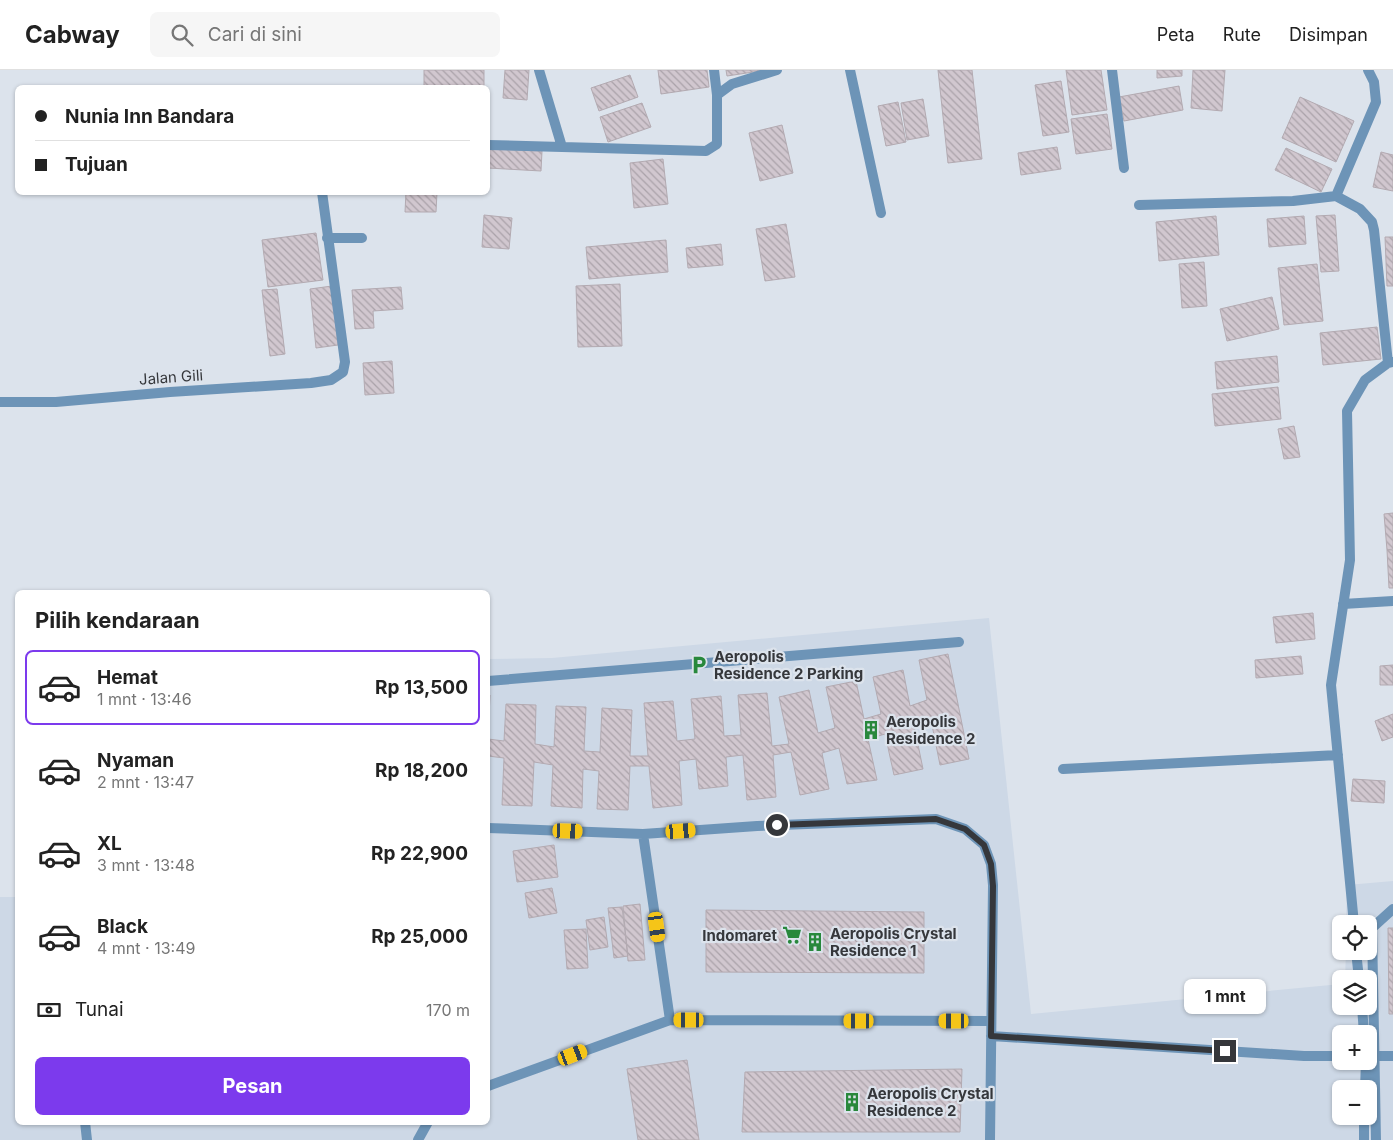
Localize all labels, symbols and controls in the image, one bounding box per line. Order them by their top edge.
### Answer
search box [150,12,500,57]
text: Cabway [25,20,120,49]
icon: search [168,21,196,49]
text: Cari di sini [208,23,302,46]
text: Peta [1157,24,1195,45]
text: Rute [1223,24,1261,45]
text: Disimpan [1289,24,1368,45]
text: Nunia Inn Bandara [65,105,234,128]
text: Tujuan [65,153,128,176]
street label: Jalan Gili [138,365,204,389]
text: Pilih kendaraan [35,607,200,633]
place label: Aeropolis Residence 2 Parking [714,647,863,683]
parking icon: Aeropolis Residence 2 Parking [688,654,710,676]
icon: car [37,665,82,710]
text: Hemat [97,666,158,689]
text: Rp 13,500 [375,676,468,699]
text: 1 mnt · 13:46 [97,689,192,709]
place label: Aeropolis Residence 2 [886,712,976,748]
building icon: Aeropolis Residence 2 [860,719,882,741]
icon: car [37,748,82,793]
text: Nyaman [97,749,174,772]
text: Rp 18,200 [375,759,468,782]
text: 2 mnt · 13:47 [97,772,194,792]
route start [766,814,788,836]
car [665,822,696,840]
car [552,823,583,839]
icon: car [37,831,82,876]
text: XL [97,832,122,855]
text: Rp 22,900 [371,842,468,865]
text: 3 mnt · 13:48 [97,855,195,875]
car [647,911,666,943]
icon: car [37,914,82,959]
text: Black [97,915,148,938]
map controls [1332,915,1377,1125]
button: locate [1332,915,1377,960]
supermarket icon: Indomaret [781,924,803,946]
place label: Aeropolis Crystal Residence 1 [830,924,957,960]
text: Rp 25,000 [371,925,468,948]
place label: Indomaret [702,926,777,945]
building icon: Aeropolis Crystal Residence 1 [804,931,826,953]
text: 4 mnt · 13:49 [97,938,195,958]
button: layers [1332,970,1377,1015]
callout: 1 mnt [1184,978,1266,1014]
text: 1 mnt [1204,986,1246,1006]
icon: cash [35,996,63,1024]
text: Tunai [75,998,124,1021]
text: 170 m [426,1000,470,1020]
car [674,1013,704,1028]
car [844,1014,874,1029]
car [939,1014,969,1029]
button: + [1332,1025,1377,1070]
route end [1214,1040,1236,1062]
car [556,1043,589,1067]
button: Pesan [35,1057,470,1115]
button: − [1332,1080,1377,1125]
place label: Aeropolis Crystal Residence 2 [867,1084,994,1120]
building icon: Aeropolis Crystal Residence 2 [841,1091,863,1113]

